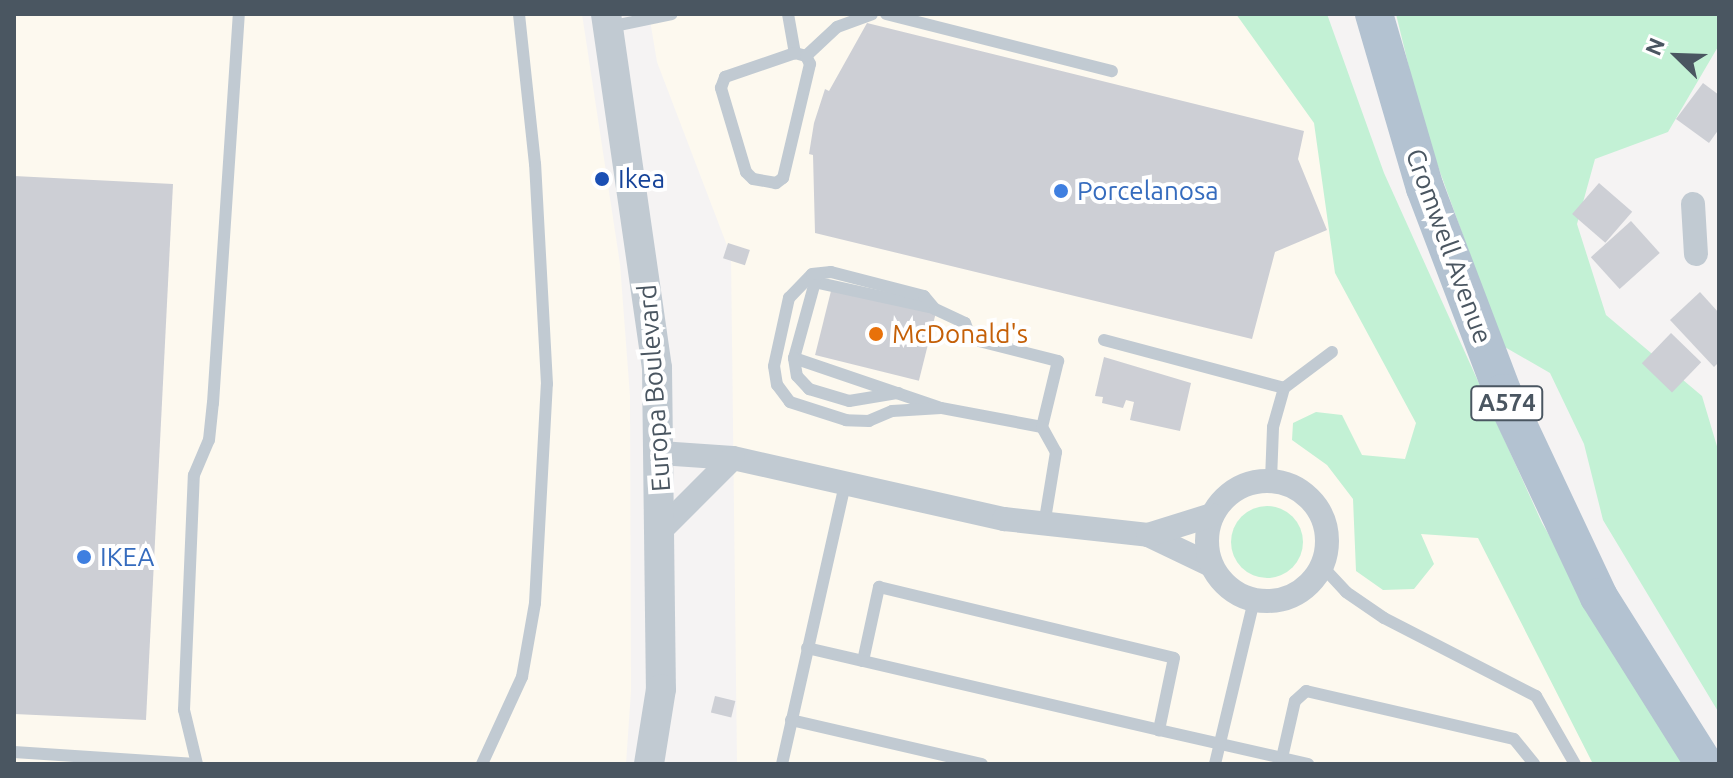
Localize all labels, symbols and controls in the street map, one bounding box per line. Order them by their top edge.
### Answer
north arrow [1637,16,1717,96]
text: N [1640,34,1669,59]
street label: Cromwell Avenue [1399,144,1499,348]
place label: Ikea [618,163,665,195]
marker: Ikea [593,170,611,188]
place label: Porcelanosa [1077,175,1219,207]
marker: Porcelanosa [1052,182,1070,200]
street label: Europa Boulevard [631,283,677,493]
place label: McDonald's [892,318,1028,350]
marker: McDonald's [867,325,885,343]
road number: A574 [1469,383,1545,423]
place label: IKEA [100,541,154,573]
marker: IKEA [75,548,93,566]

